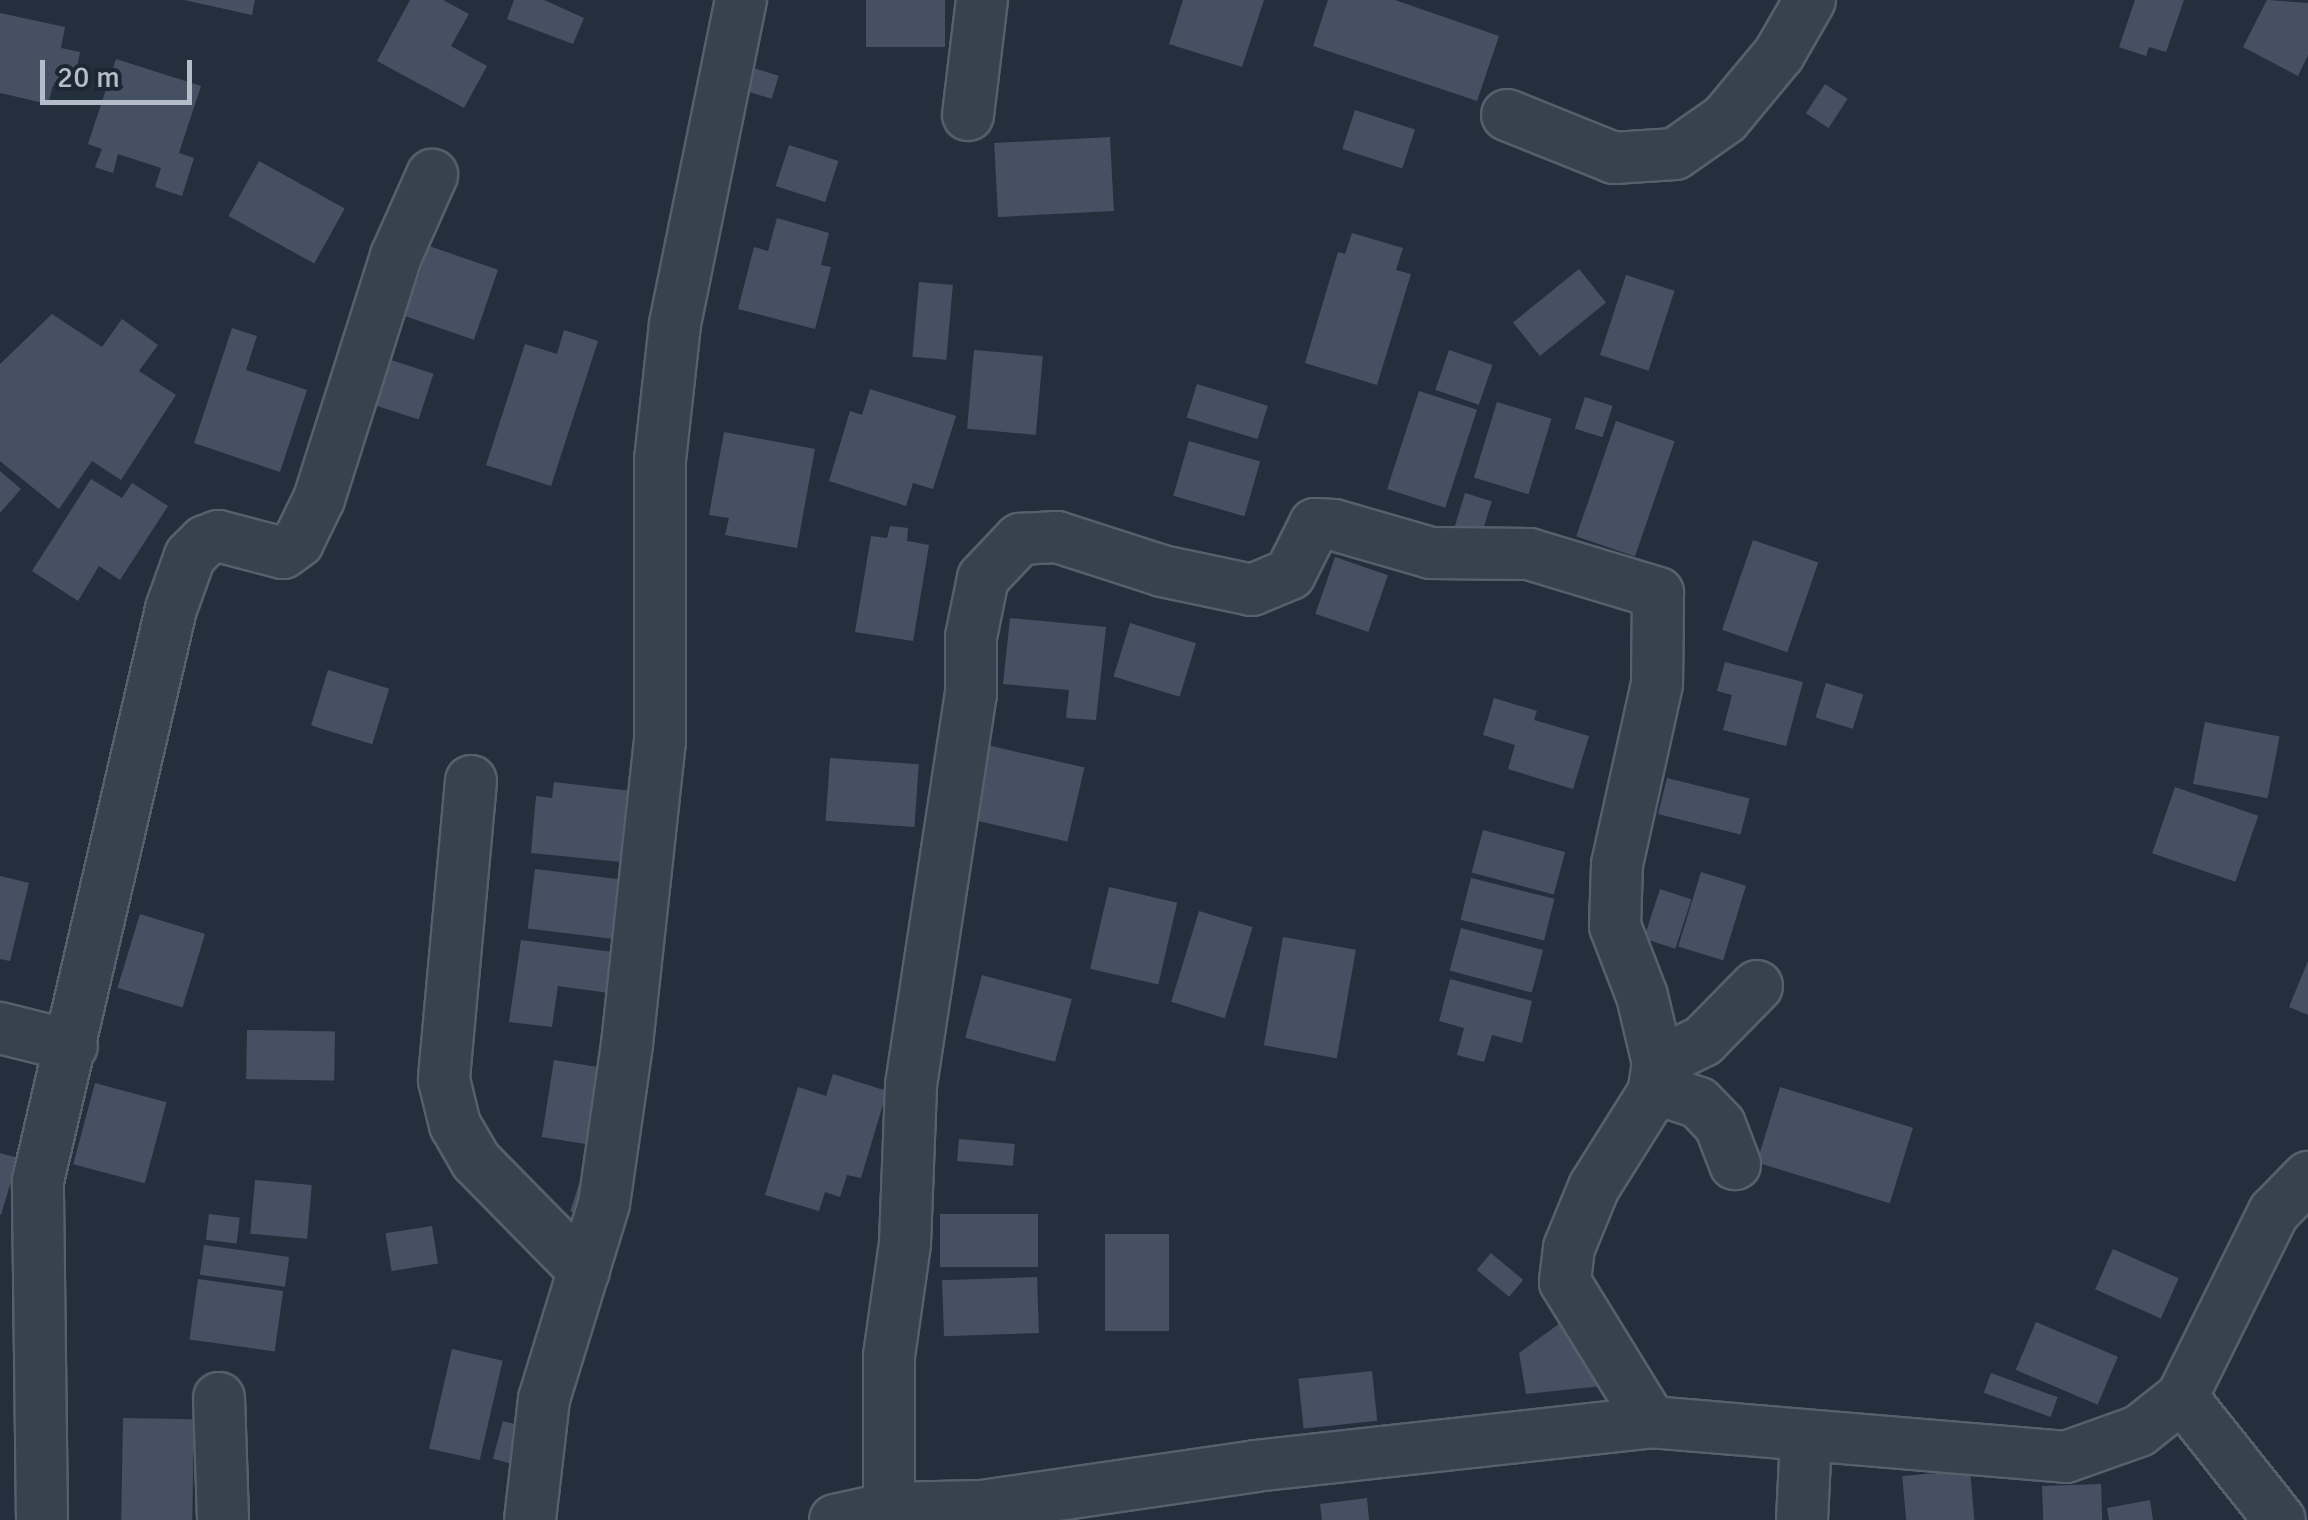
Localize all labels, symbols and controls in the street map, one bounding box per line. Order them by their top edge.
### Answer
scale bar [45,40,198,102]
text: 20 m [57,59,120,96]

